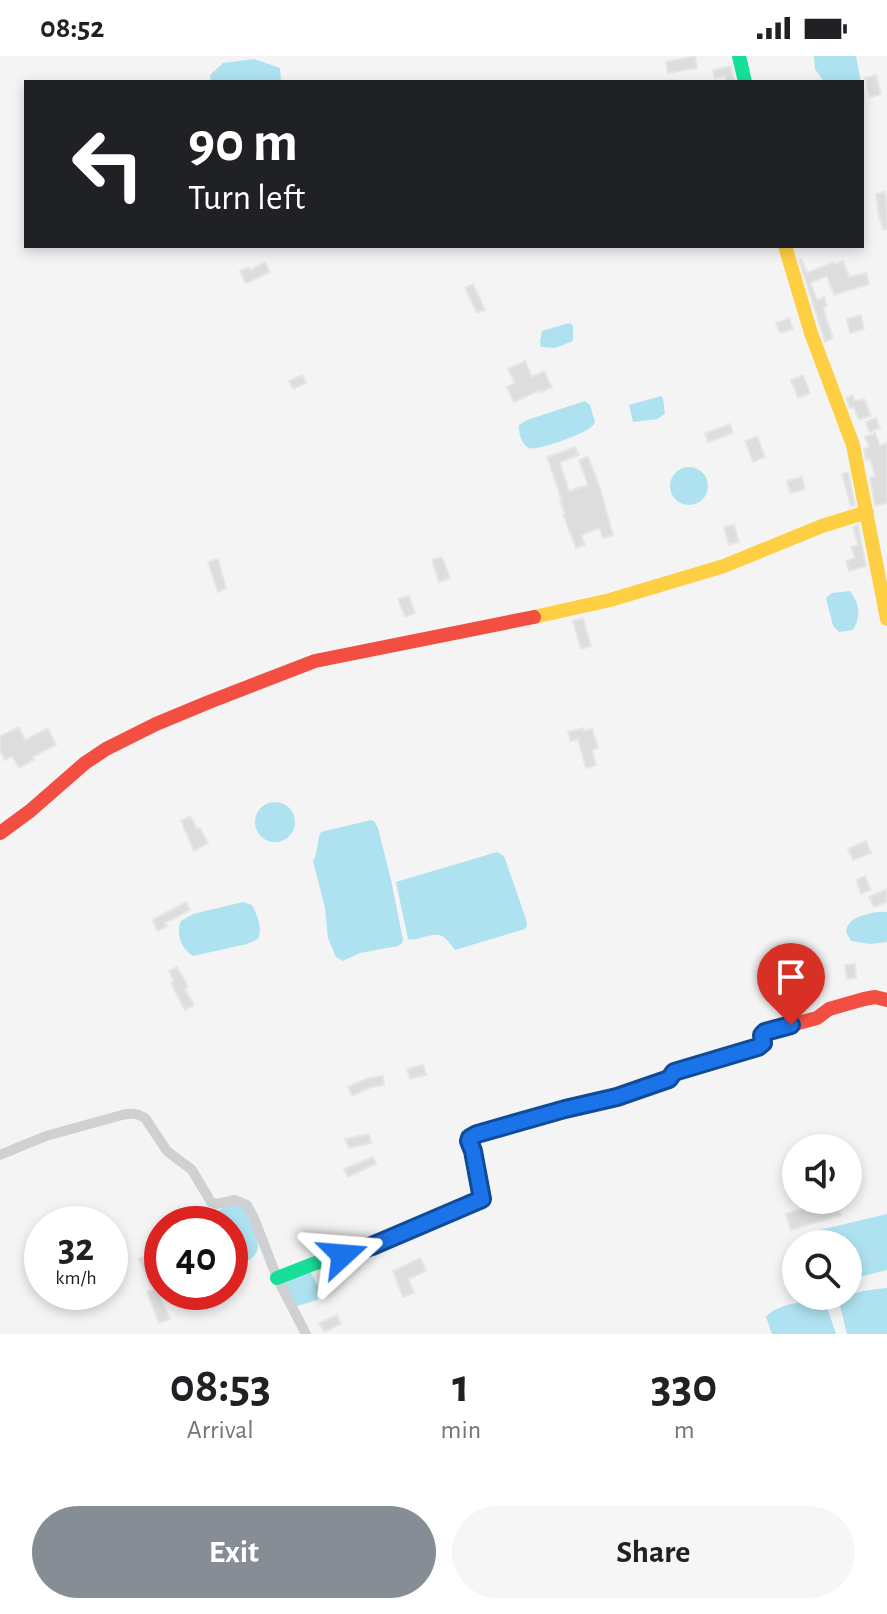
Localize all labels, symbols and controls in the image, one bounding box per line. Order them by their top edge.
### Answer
text: 08:52 [40,13,104,43]
icon: left [56,112,160,216]
text: 90 m [188,115,298,171]
text: Turn left [188,180,305,216]
pin [757,943,825,1025]
icon: arrive [769,955,813,999]
map controls [782,1134,862,1310]
button: sound [782,1134,862,1214]
speed limit sign: 40 [144,1206,248,1310]
position arrow [301,1213,385,1297]
text: 32 [58,1228,94,1268]
button: search [782,1230,862,1310]
text: km/h [55,1268,97,1288]
text: 08:53 [170,1363,271,1411]
text: 1 [452,1363,469,1411]
text: 330 [651,1363,717,1411]
text: Arrival [187,1417,254,1443]
text: min [441,1417,481,1443]
text: m [674,1417,694,1443]
button: Exit [32,1506,436,1598]
button: Share [452,1506,855,1598]

